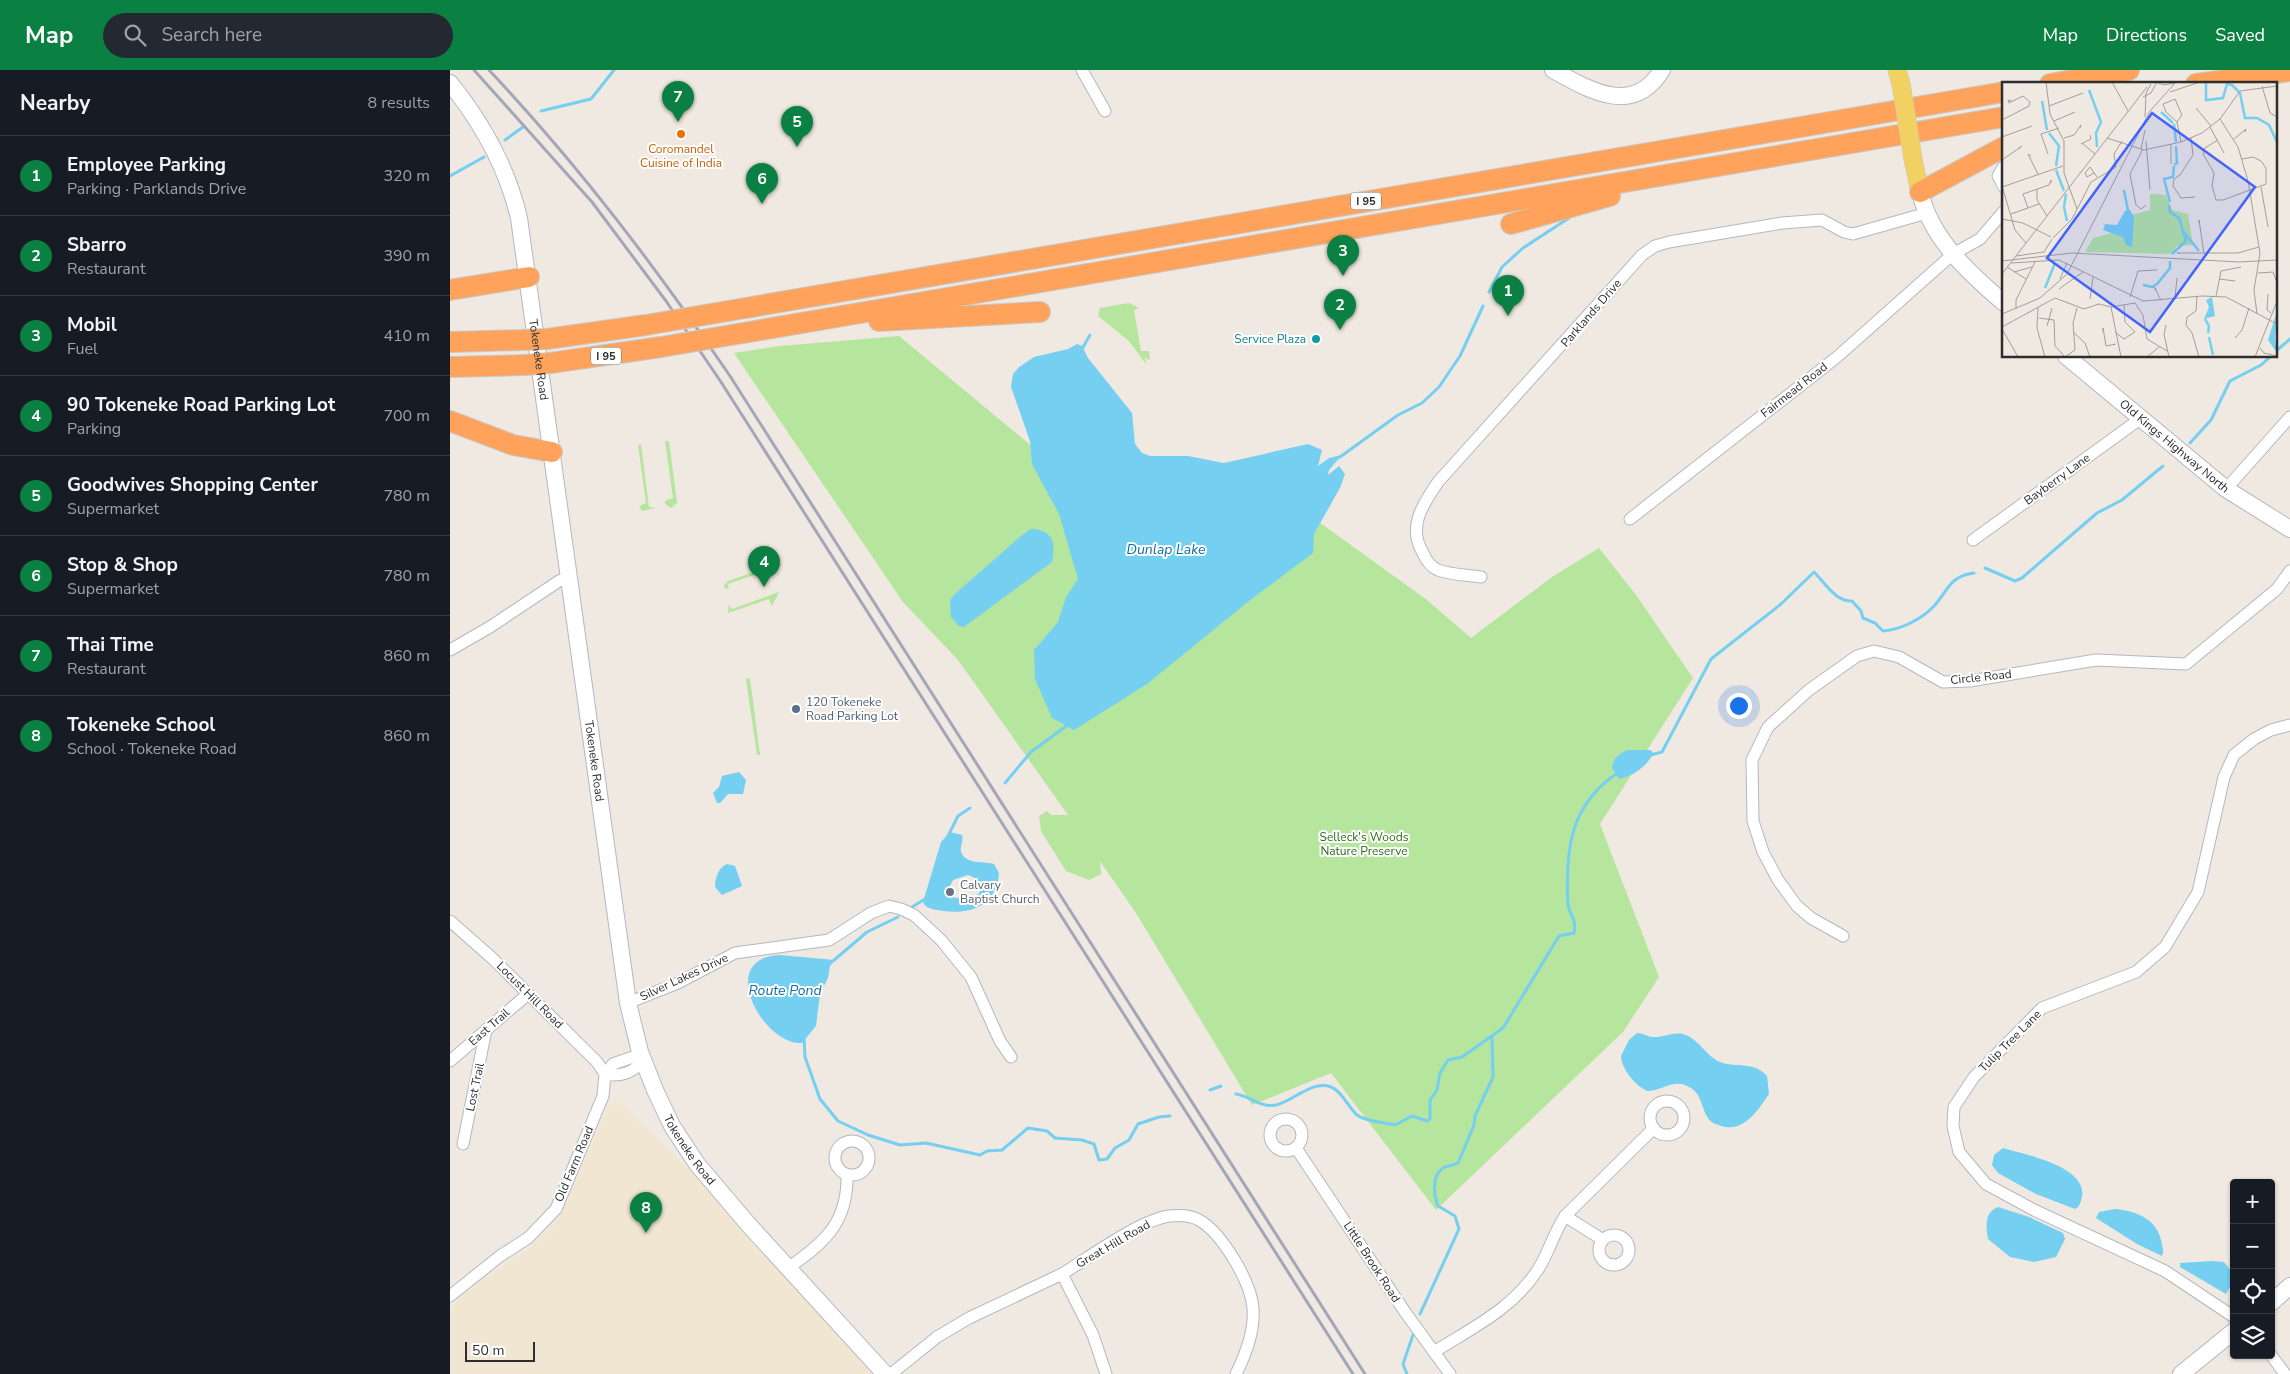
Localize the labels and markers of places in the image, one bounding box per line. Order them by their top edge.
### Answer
pin: 7 [662,81,694,122]
pin: 5 [781,106,813,147]
marker: Coromandel Cuisine of India [675,128,687,140]
place label: Coromandel Cuisine of India [640,141,722,171]
pin: 6 [746,163,778,204]
pin: 3 [1327,235,1359,276]
pin: 1 [1492,275,1524,316]
pin: 2 [1324,289,1356,330]
place label: Service Plaza [1234,331,1306,347]
marker: Service Plaza [1310,333,1322,345]
pin: 4 [748,546,780,587]
place label: 120 Tokeneke Road Parking Lot [806,694,899,724]
marker: 120 Tokeneke Road Parking Lot [790,703,802,715]
place label: Calvary Baptist Church [960,877,1040,907]
marker: Calvary Baptist Church [944,886,956,898]
pin: 8 [630,1192,662,1233]

